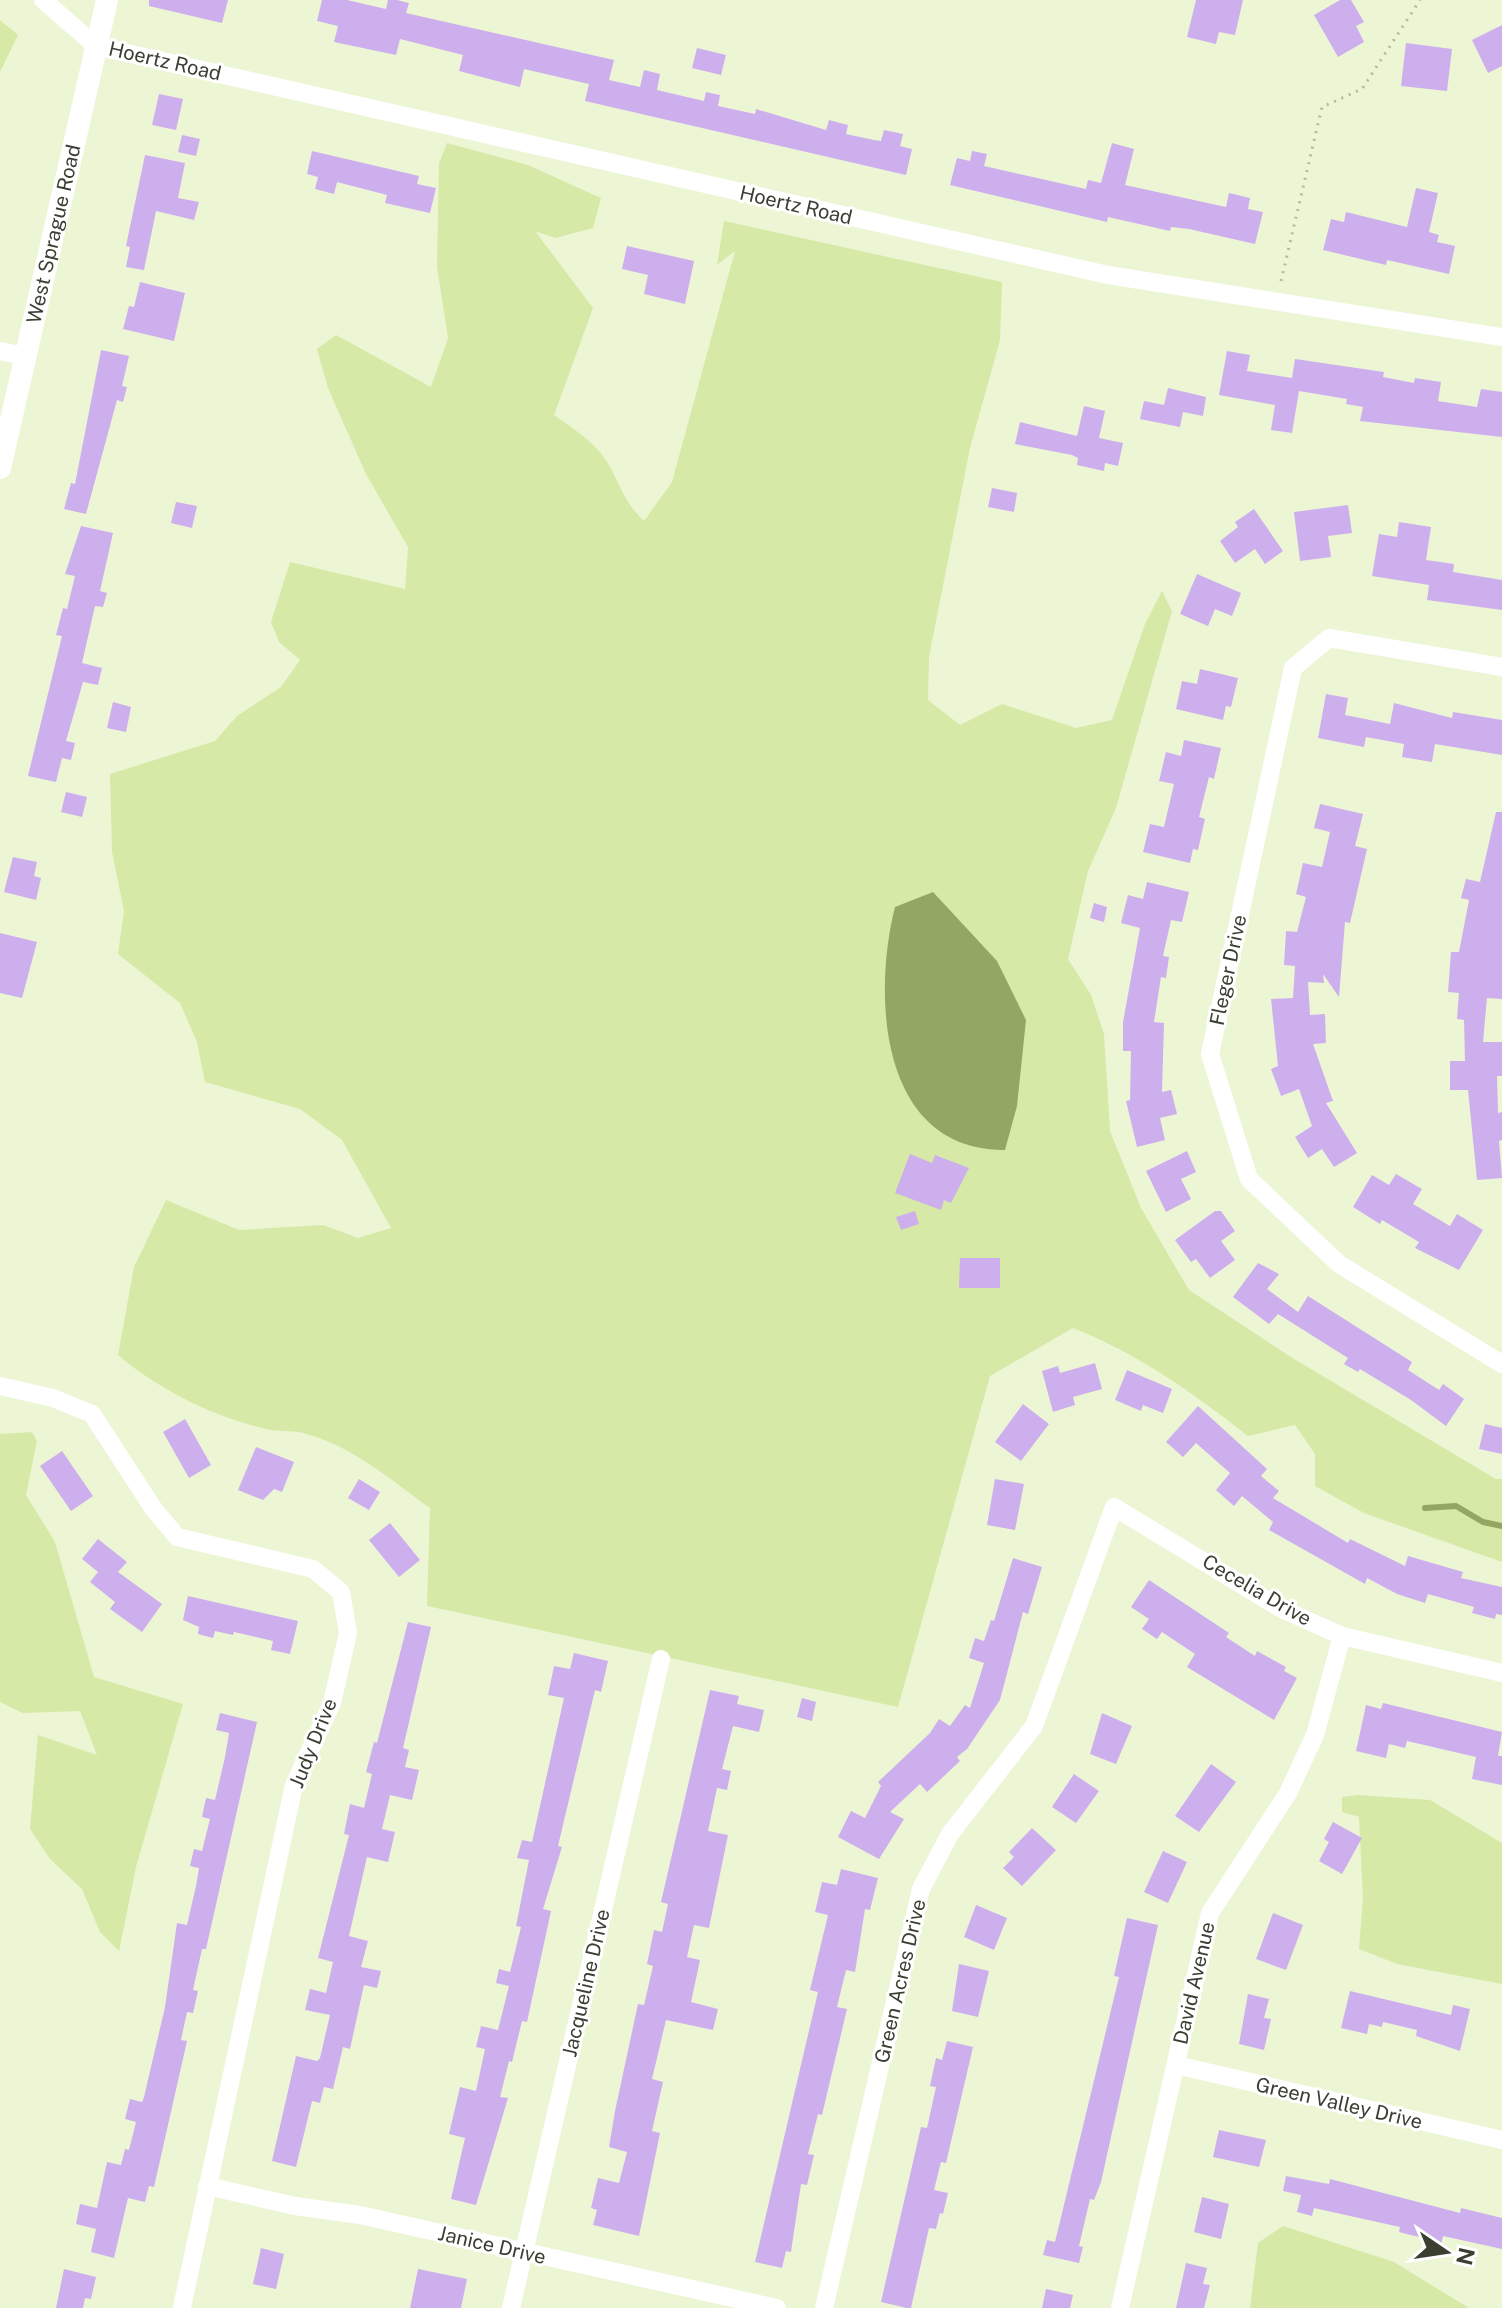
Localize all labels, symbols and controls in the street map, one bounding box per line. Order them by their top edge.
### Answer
street label: Hoertz Road [106,36,224,86]
street label: West Sprague Road [21,142,86,326]
street label: Hoertz Road [737,180,855,230]
street label: Fleger Drive [1205,912,1251,1028]
street label: Cecelia Drive [1198,1549,1316,1631]
street label: Judy Drive [284,1695,342,1791]
street label: Green Acres Drive [869,1897,931,2065]
street label: Jacqueline Drive [557,1907,615,2059]
street label: David Avenue [1168,1919,1220,2047]
street label: Green Valley Drive [1253,2072,1425,2134]
north arrow [1406,2212,1486,2292]
street label: Janice Drive [436,2221,548,2269]
text: N [1451,2245,1480,2268]

